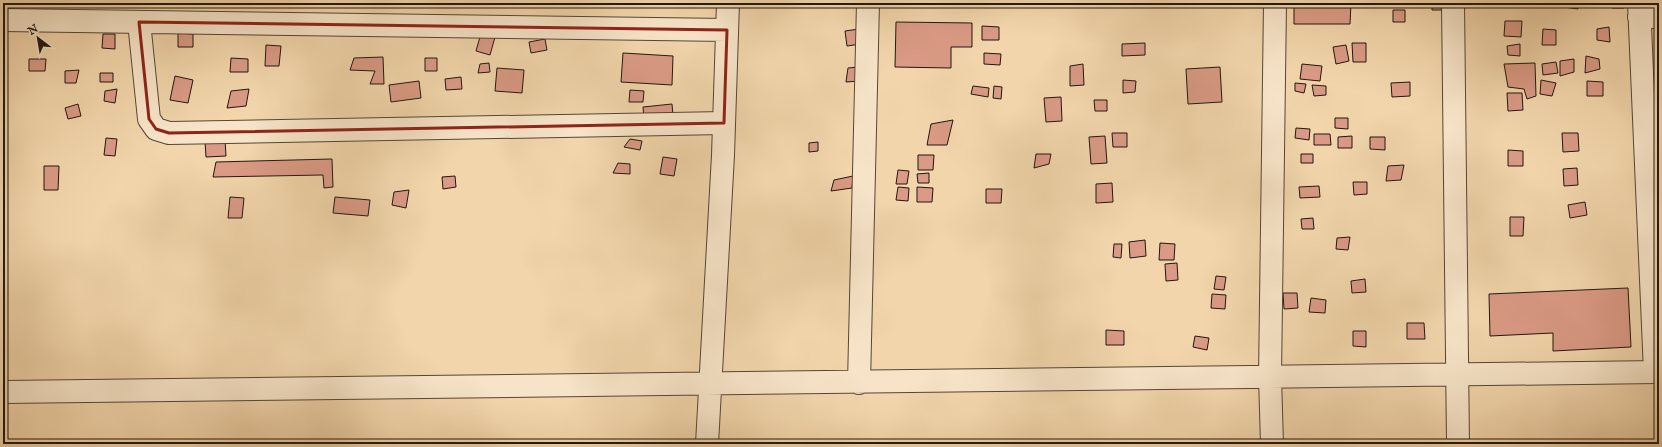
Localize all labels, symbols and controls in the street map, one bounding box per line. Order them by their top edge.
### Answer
north arrow [18,18,58,58]
text: N [25,22,41,39]

